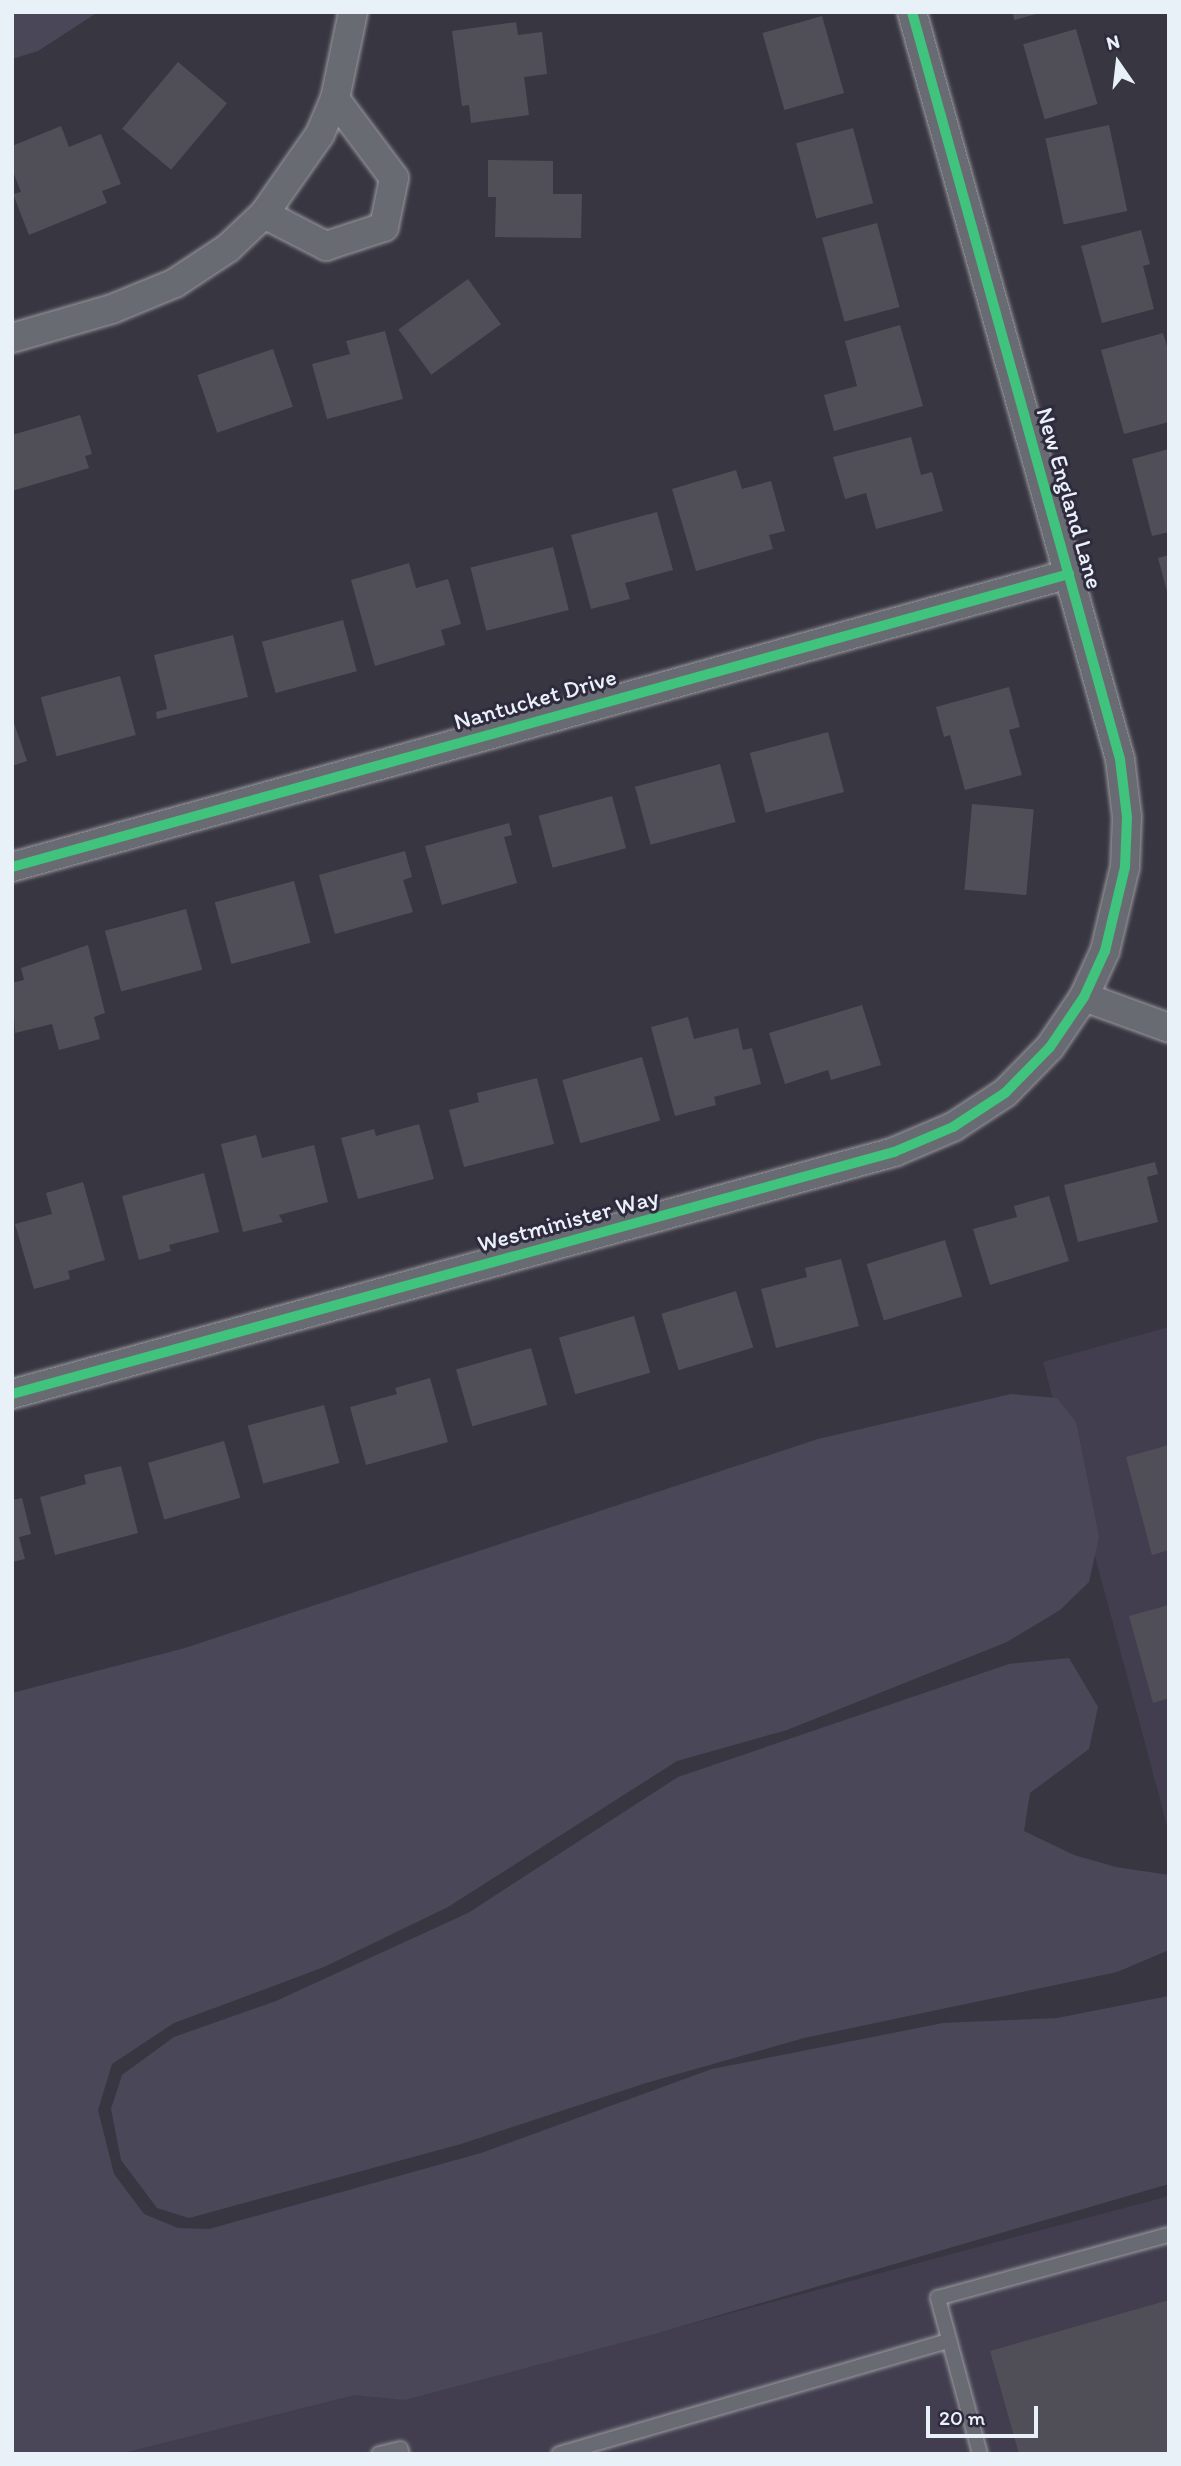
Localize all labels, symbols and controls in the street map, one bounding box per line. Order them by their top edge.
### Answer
north arrow [1083,28,1153,98]
text: N [1104,29,1122,55]
street label: New England Lane [1030,403,1110,593]
street label: Nantucket Drive [450,662,620,736]
street label: Westminister Way [474,1182,662,1258]
scale bar [929,2392,1041,2436]
text: 20 m [939,2405,985,2430]

